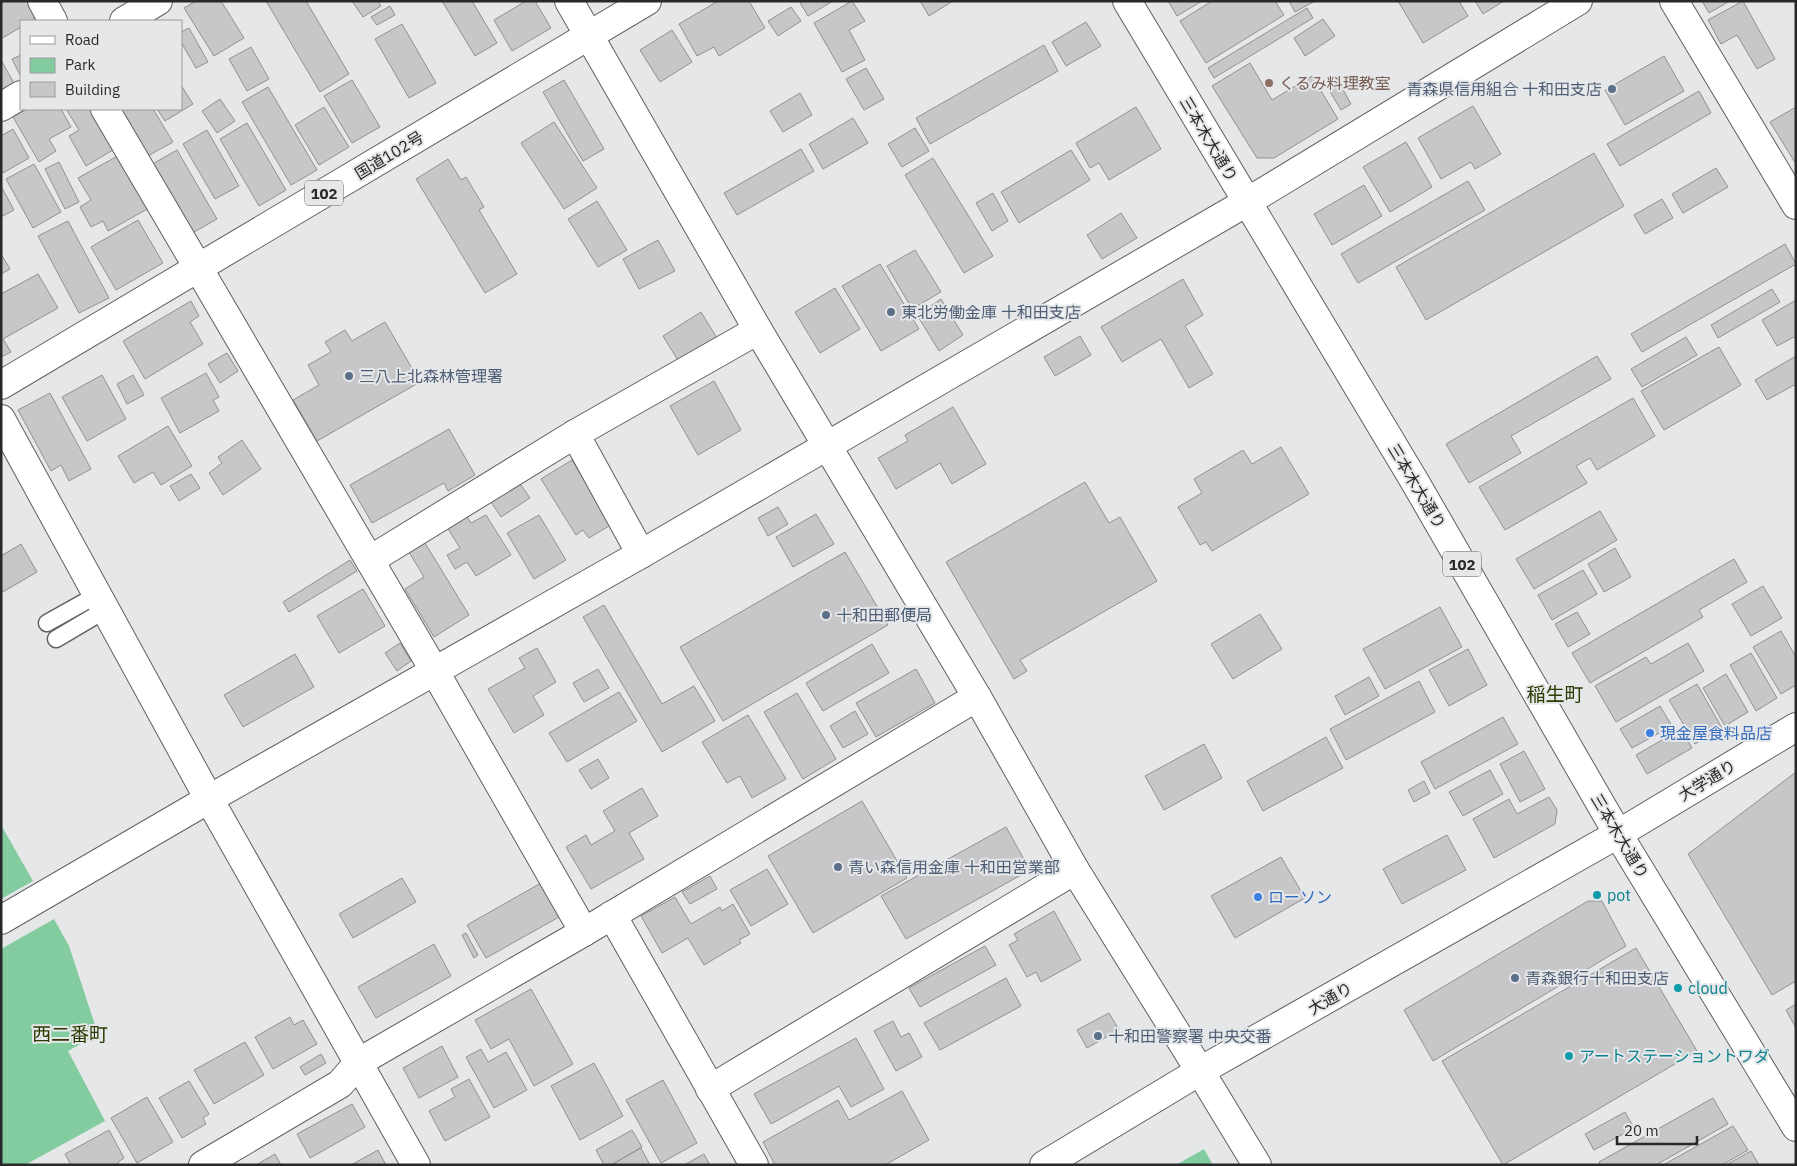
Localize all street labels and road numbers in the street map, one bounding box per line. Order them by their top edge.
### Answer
street label: 三本木大通り [1176,93,1242,185]
street label: 国道102号 [351,127,427,183]
road number: 102 [305,180,343,206]
street label: 三本木大通り [1384,440,1450,532]
road number: 102 [1443,552,1481,576]
street label: 大学通り [1674,755,1740,805]
street label: 三本木大通り [1587,790,1653,882]
street label: 大通り [1304,977,1356,1019]

